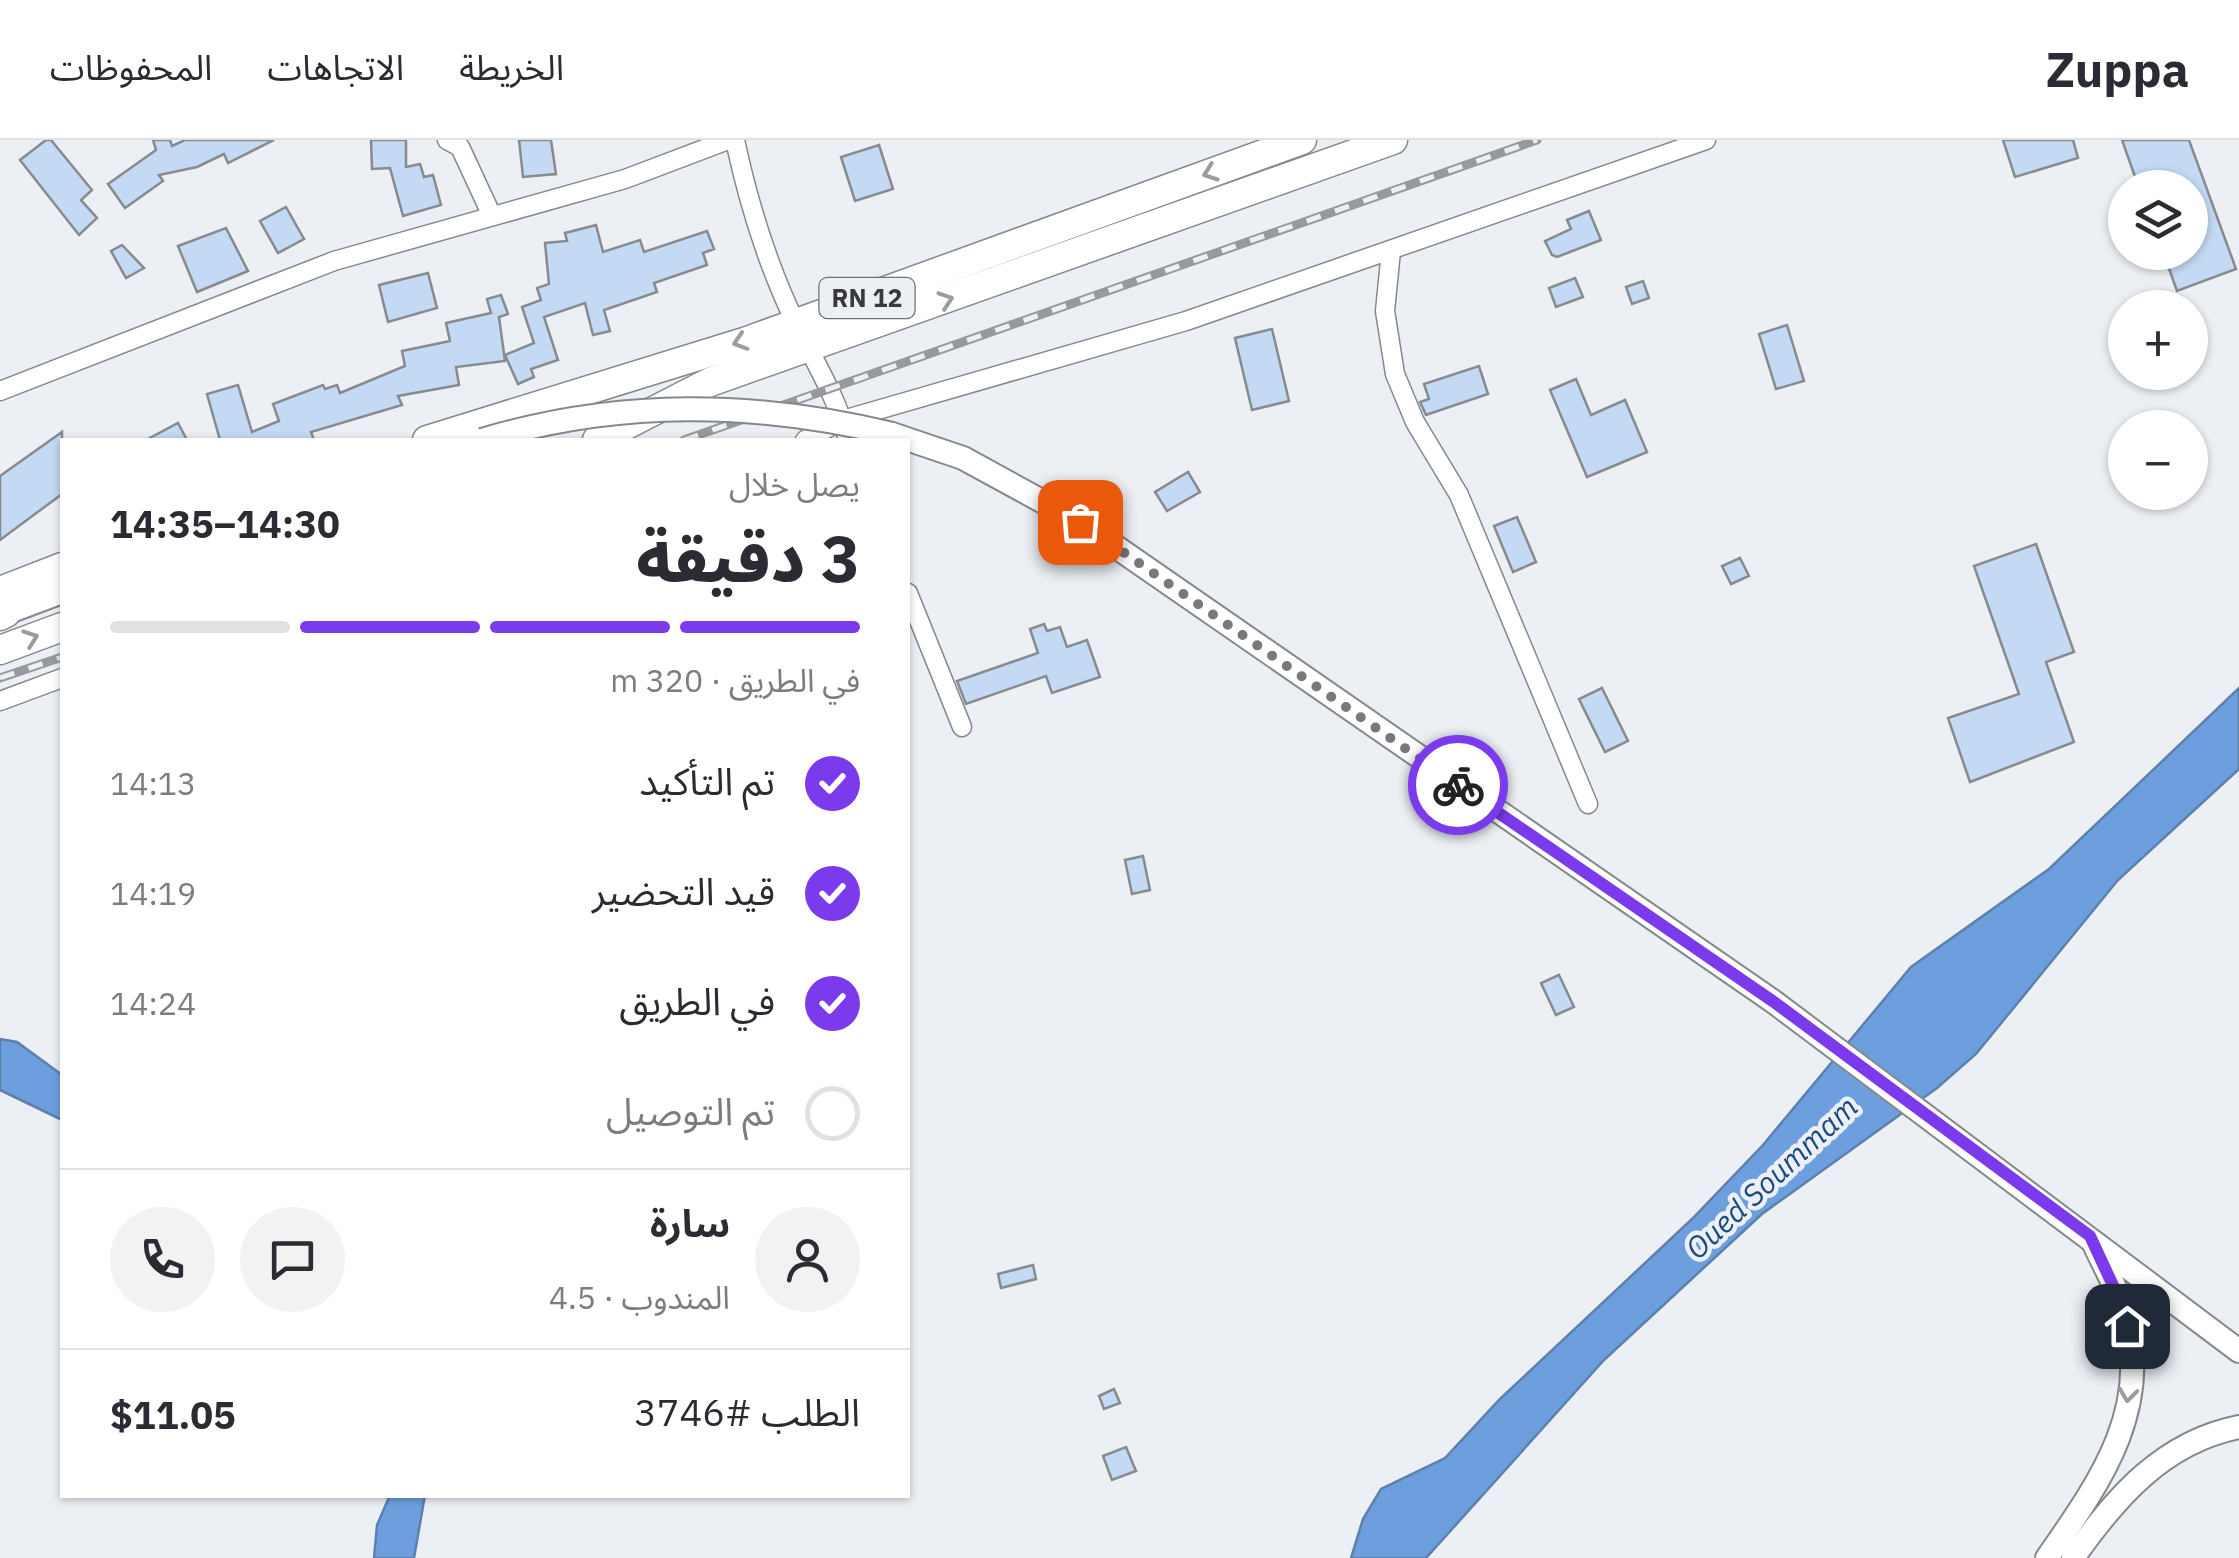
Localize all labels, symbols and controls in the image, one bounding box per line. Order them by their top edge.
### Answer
text: Zuppa [2046,38,2189,100]
text: المحفوظات [50,44,212,90]
text: الاتجاهات [267,44,404,90]
text: الخريطة [459,44,564,90]
one-way arrow [1203,161,1220,182]
map controls [2108,170,2208,510]
button: layers [2108,170,2208,270]
road number: RN 12 [820,278,914,318]
button: + [2108,290,2208,390]
one-way arrow [937,291,954,312]
one-way arrow [732,331,749,351]
button: − [2108,410,2208,510]
text: يصل خلال [729,463,860,505]
pin [1038,480,1123,565]
icon: bag [1053,495,1108,550]
text: 14:30–14:35 [110,499,340,548]
text: 3 دقيقة [636,515,860,600]
one-way arrow [22,629,39,650]
text: في الطريق · 320 m [610,659,860,701]
courier [1408,735,1508,835]
text: تم التأكيد [639,756,775,805]
icon: check [805,756,860,811]
icon: bike [1431,758,1486,813]
text: 14:13 [110,762,196,804]
text: قيد التحضير [592,866,775,915]
icon: check [805,866,860,921]
text: 14:19 [110,872,196,914]
text: في الطريق [619,976,775,1025]
icon: check [805,976,860,1031]
text: 14:24 [110,982,196,1024]
text: تم التوصيل [606,1086,775,1135]
water label: Oued Soummam [1677,1087,1865,1267]
text: سارة [650,1198,730,1247]
button: phone [110,1207,215,1312]
button: chat [240,1207,345,1312]
button: person [755,1207,860,1312]
text: المندوب · 4.5 [549,1276,730,1318]
pin [2085,1284,2170,1369]
icon: home [2100,1299,2155,1354]
text: الطلب #3746 [634,1387,860,1436]
one-way arrow [2118,1387,2139,1404]
text: $11.05 [110,1390,236,1439]

